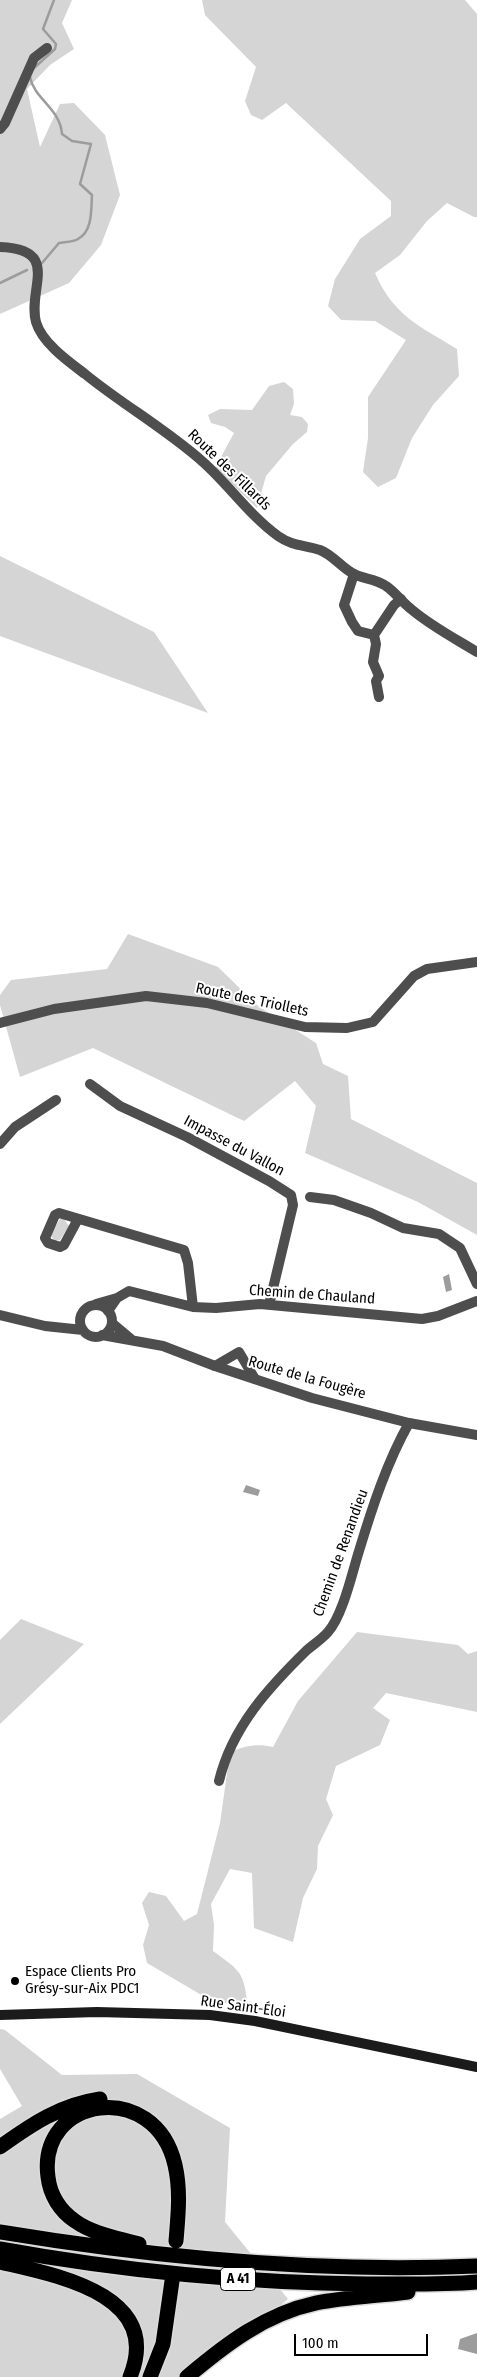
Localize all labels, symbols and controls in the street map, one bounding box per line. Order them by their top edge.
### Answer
street label: Route des Fillards [184,426,274,514]
street label: Route des Triollets [194,979,310,1021]
street label: Impasse du Vallon [181,1112,287,1180]
street label: Chemin de Chauland [248,1282,376,1308]
street label: Route de la Fougère [246,1353,368,1403]
street label: Chemin de Renandieu [310,1487,372,1619]
place label: Espace Clients Pro Grésy-sur-Aix PDC1 [25,1963,139,1998]
marker: Espace Clients Pro Grésy-sur-Aix PDC1 [9,1975,21,1987]
street label: Rue Saint-Éloi [199,1992,287,2022]
road number: A 41 [220,2268,256,2290]
scale bar [297,2324,431,2356]
text: 100 m [302,2334,339,2352]

